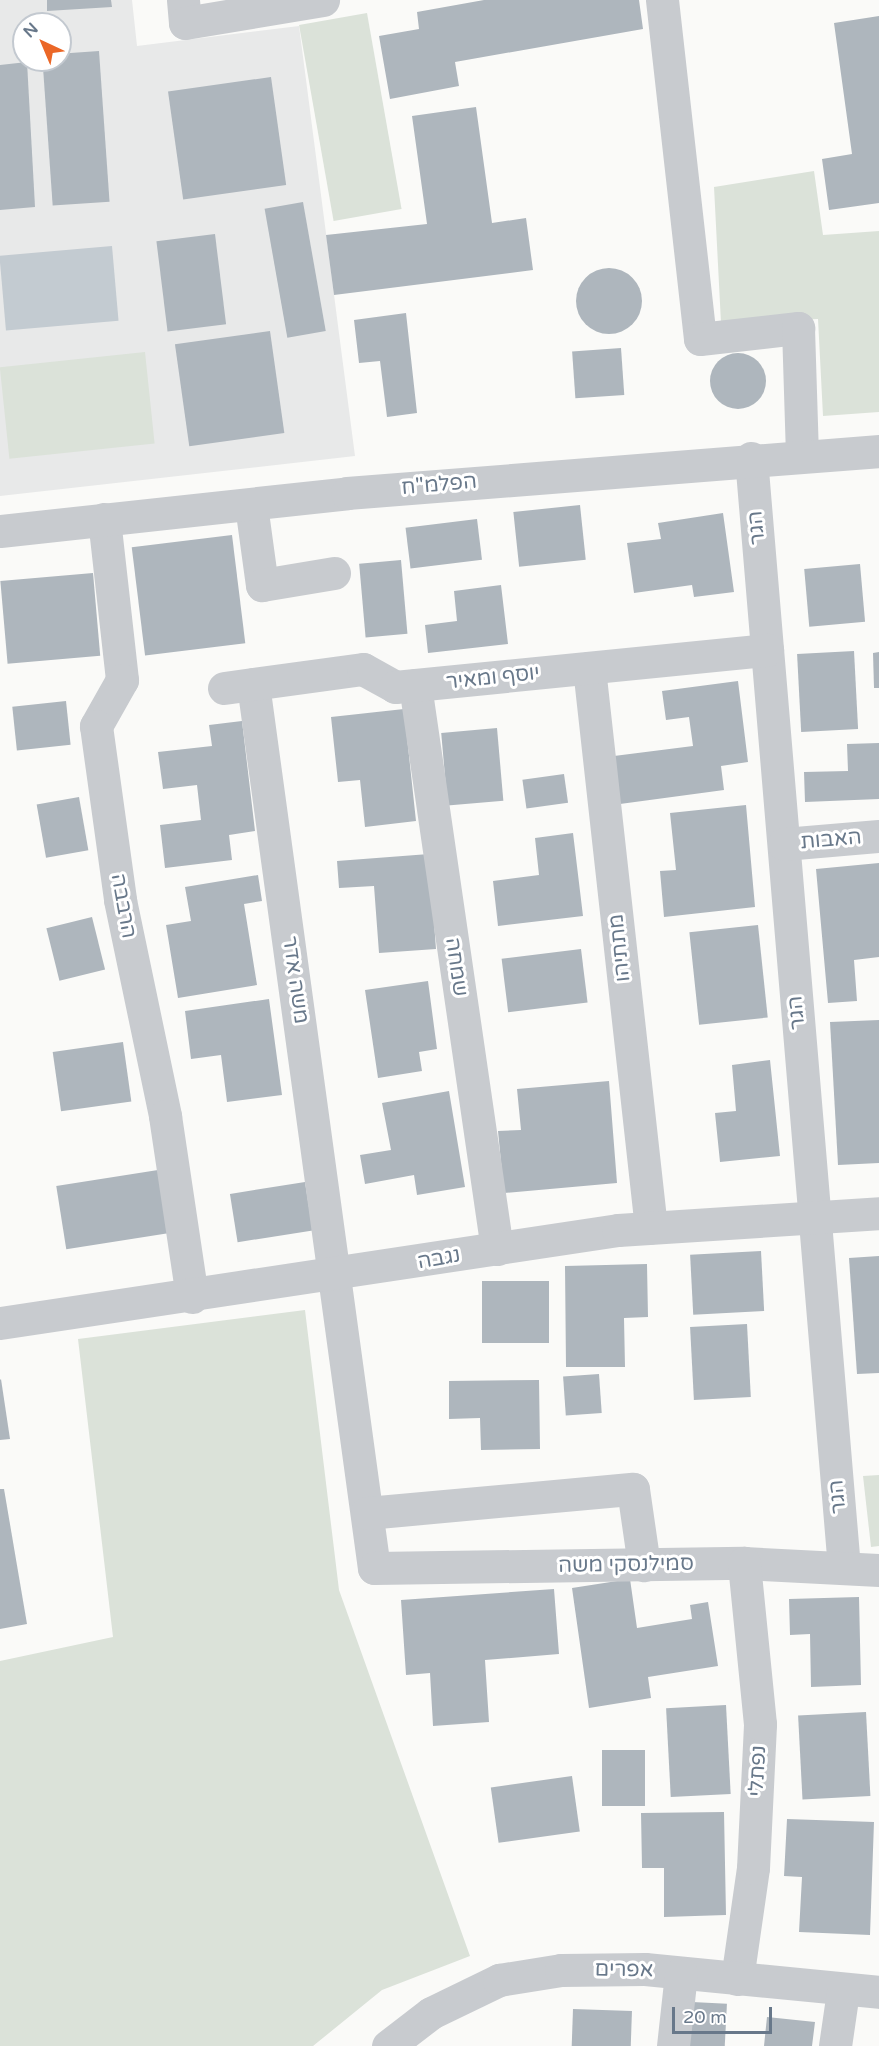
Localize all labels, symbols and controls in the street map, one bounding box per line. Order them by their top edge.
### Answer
north arrow [12,12,72,72]
text: N [19,19,42,42]
street label: הפלמ"ח [400,469,478,501]
street label: הגר [743,510,771,546]
street label: יוסף ומאיר [445,661,541,695]
street label: האבות [799,825,863,855]
street label: הרבבה [105,872,141,940]
street label: מתתיהו [604,913,636,983]
street label: משה אדר [276,935,314,1025]
street label: שמחה [439,936,473,998]
street label: הגר [783,995,811,1031]
street label: נגבה [416,1243,462,1275]
street label: הגר [824,1479,852,1515]
street label: סמילנסקי משה [558,1551,694,1579]
street label: נפתלי [744,1745,772,1797]
street label: אפרים [594,1957,654,1983]
scale bar [675,1995,776,2033]
text: 20 m [683,2006,727,2028]

